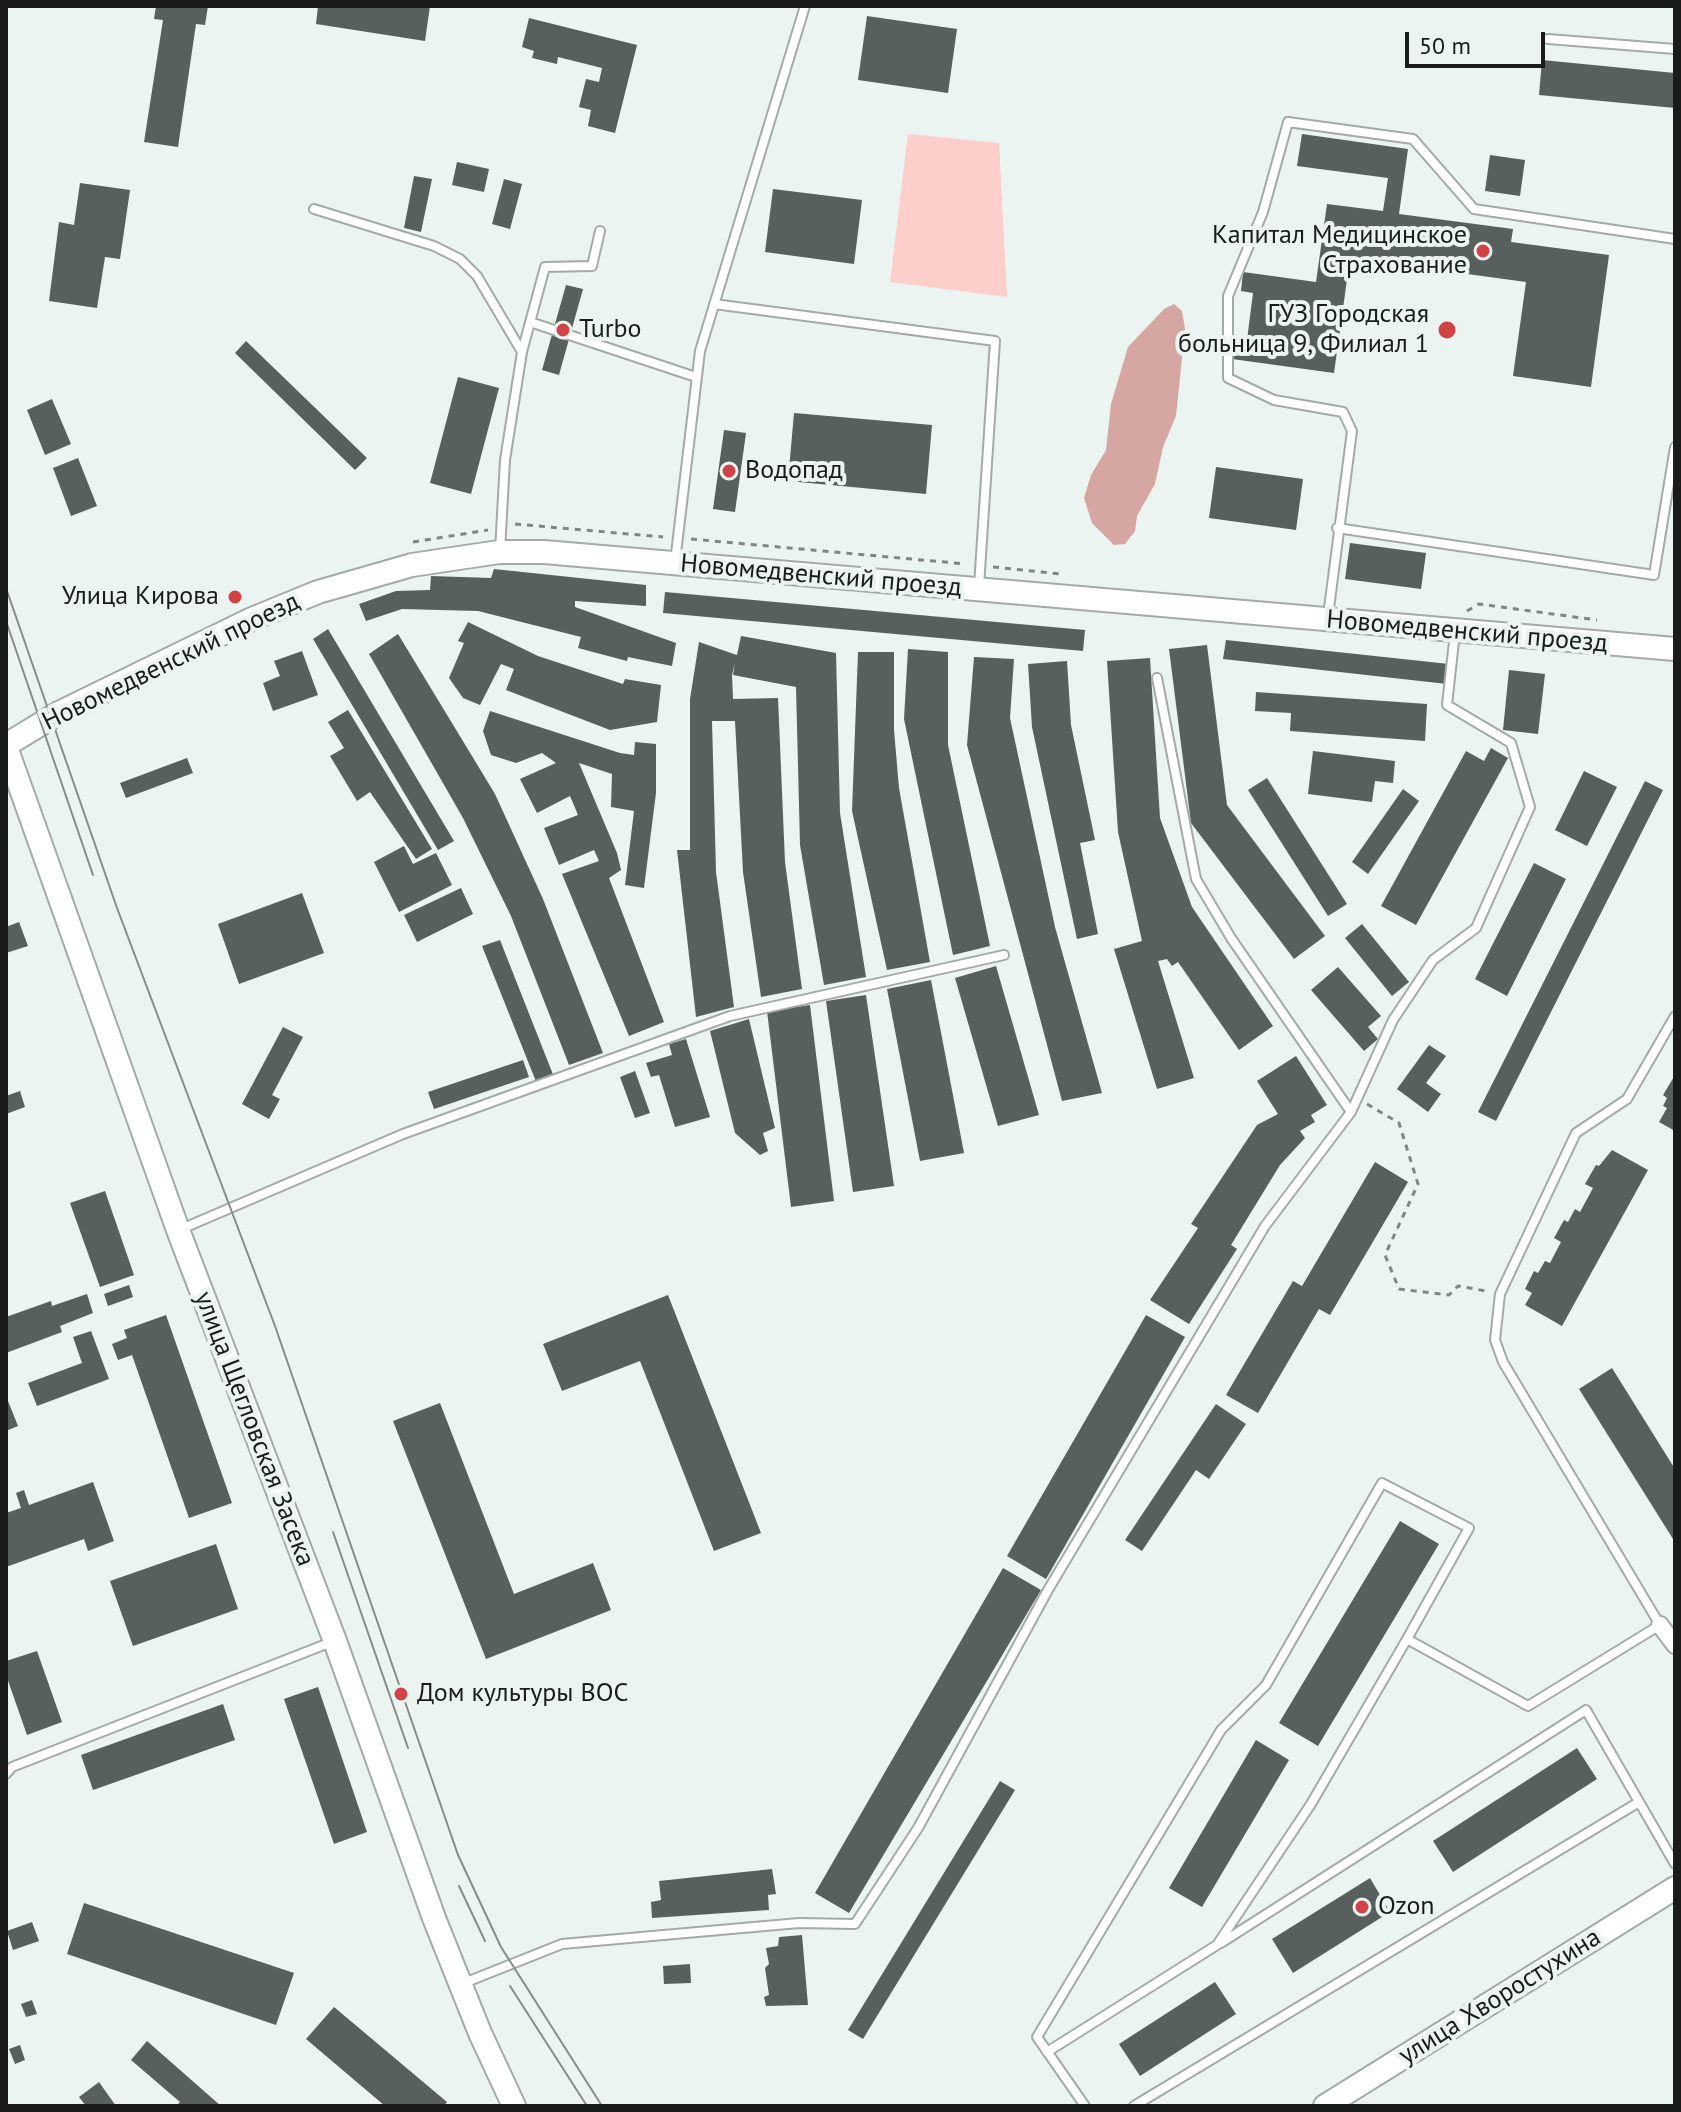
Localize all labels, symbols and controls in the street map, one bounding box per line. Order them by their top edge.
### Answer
scale bar [1409,16,1549,66]
text: 50 m [1419,30,1471,61]
place label: Капитал Медицинское Страхование [1212,220,1467,282]
marker: Капитал Медицинское Страхование [1474,242,1492,260]
place label: ГУЗ Городская больница 9, Филиал 1 [1178,299,1429,360]
place label: Turbo [579,314,642,346]
marker: ГУЗ Городская больница 9, Филиал 1 [1436,319,1458,341]
marker: Turbo [554,321,572,339]
place label: Водопад [745,455,843,487]
marker: Водопад [720,462,738,480]
street label: Новомедвенский проезд [679,548,963,604]
place label: Улица Кирова [62,581,219,613]
street label: Новомедвенский проезд [37,586,305,738]
marker: Улица Кирова [226,588,244,606]
street label: Новомедвенский проезд [1325,604,1609,660]
street label: улица Щегловская Засека [187,1287,321,1571]
place label: Дом культуры ВОС [417,1678,628,1710]
marker: Дом культуры ВОС [392,1685,410,1703]
place label: Ozon [1378,1891,1435,1923]
marker: Ozon [1353,1898,1371,1916]
street label: улица Хворостухина [1393,1922,1607,2072]

